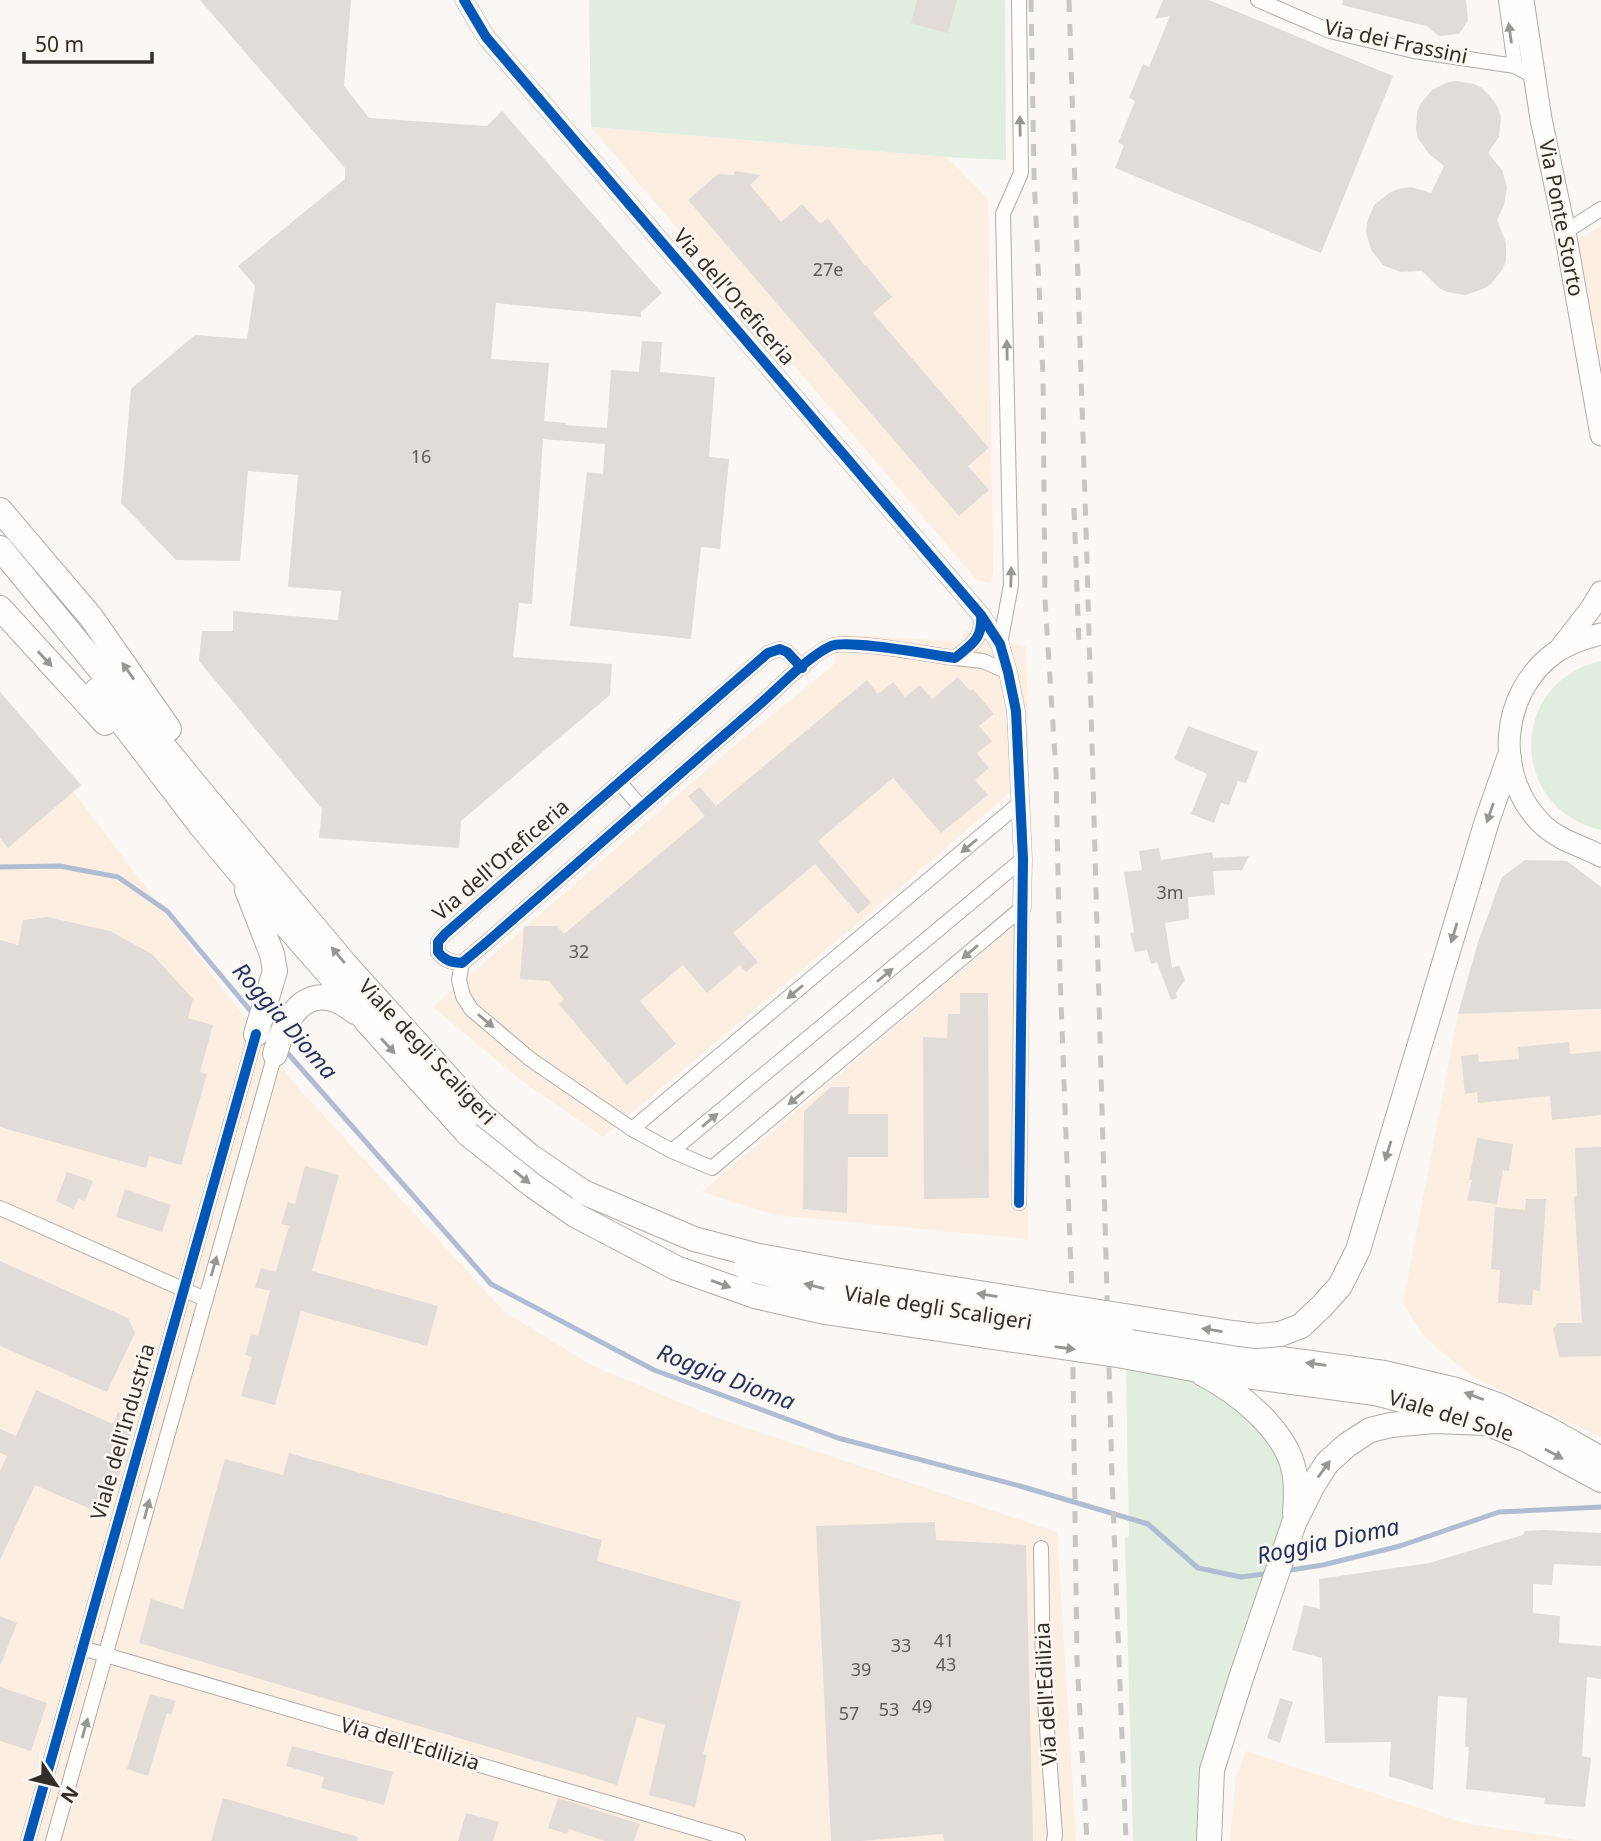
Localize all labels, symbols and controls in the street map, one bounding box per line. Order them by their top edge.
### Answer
street label: Via dei Frassini [1322,12,1470,70]
scale bar [24,21,152,65]
one-way arrow [1505,22,1516,44]
text: 50 m [35,30,84,58]
one-way arrow [1015,115,1026,137]
street label: Via Ponte Storto [1533,137,1591,299]
street label: Via dell'Oreficeria [668,222,802,371]
house number: 27e [813,257,843,281]
one-way arrow [1001,338,1012,360]
house number: 16 [411,444,431,468]
one-way arrow [1005,566,1016,588]
one-way arrow [37,650,53,667]
one-way arrow [121,662,135,680]
street label: Via dell'Oreficeria [426,792,575,926]
one-way arrow [1484,802,1495,823]
one-way arrow [960,838,977,853]
house number: 3m [1156,880,1184,904]
one-way arrow [1448,923,1458,944]
house number: 32 [569,939,589,963]
one-way arrow [961,944,978,959]
one-way arrow [331,947,346,964]
water label: Roggia Dioma [226,955,345,1086]
one-way arrow [876,968,893,983]
street label: Viale degli Scaligeri [353,972,503,1130]
one-way arrow [786,985,804,1000]
one-way arrow [477,1013,495,1029]
one-way arrow [380,1037,395,1054]
one-way arrow [787,1091,805,1106]
one-way arrow [700,1113,718,1128]
one-way arrow [1382,1141,1392,1162]
one-way arrow [513,1169,530,1184]
one-way arrow [209,1255,220,1277]
street label: Viale degli Scaligeri [842,1278,1034,1336]
one-way arrow [711,1279,732,1290]
one-way arrow [803,1281,824,1291]
one-way arrow [976,1289,998,1300]
one-way arrow [1201,1324,1223,1335]
water label: Roggia Dioma [653,1335,800,1417]
street label: Viale dell'Industria [83,1340,161,1523]
one-way arrow [1054,1342,1076,1353]
one-way arrow [1305,1358,1327,1369]
street label: Viale del Sole [1385,1383,1517,1447]
one-way arrow [1464,1391,1485,1402]
one-way arrow [1545,1448,1565,1460]
one-way arrow [1317,1460,1331,1478]
one-way arrow [142,1498,153,1520]
water label: Roggia Dioma [1253,1509,1402,1571]
street label: Via dell'Edilizia [1027,1622,1063,1766]
house number: 41 [934,1628,954,1652]
house number: 33 [891,1633,911,1657]
house number: 43 [936,1652,956,1676]
house number: 39 [851,1657,871,1681]
house number: 49 [912,1694,932,1718]
house number: 53 [879,1697,899,1721]
house number: 57 [839,1701,859,1725]
street label: Via dell'Edilizia [337,1710,483,1776]
one-way arrow [81,1718,91,1739]
north arrow [21,1750,91,1820]
text: N [55,1781,85,1809]

